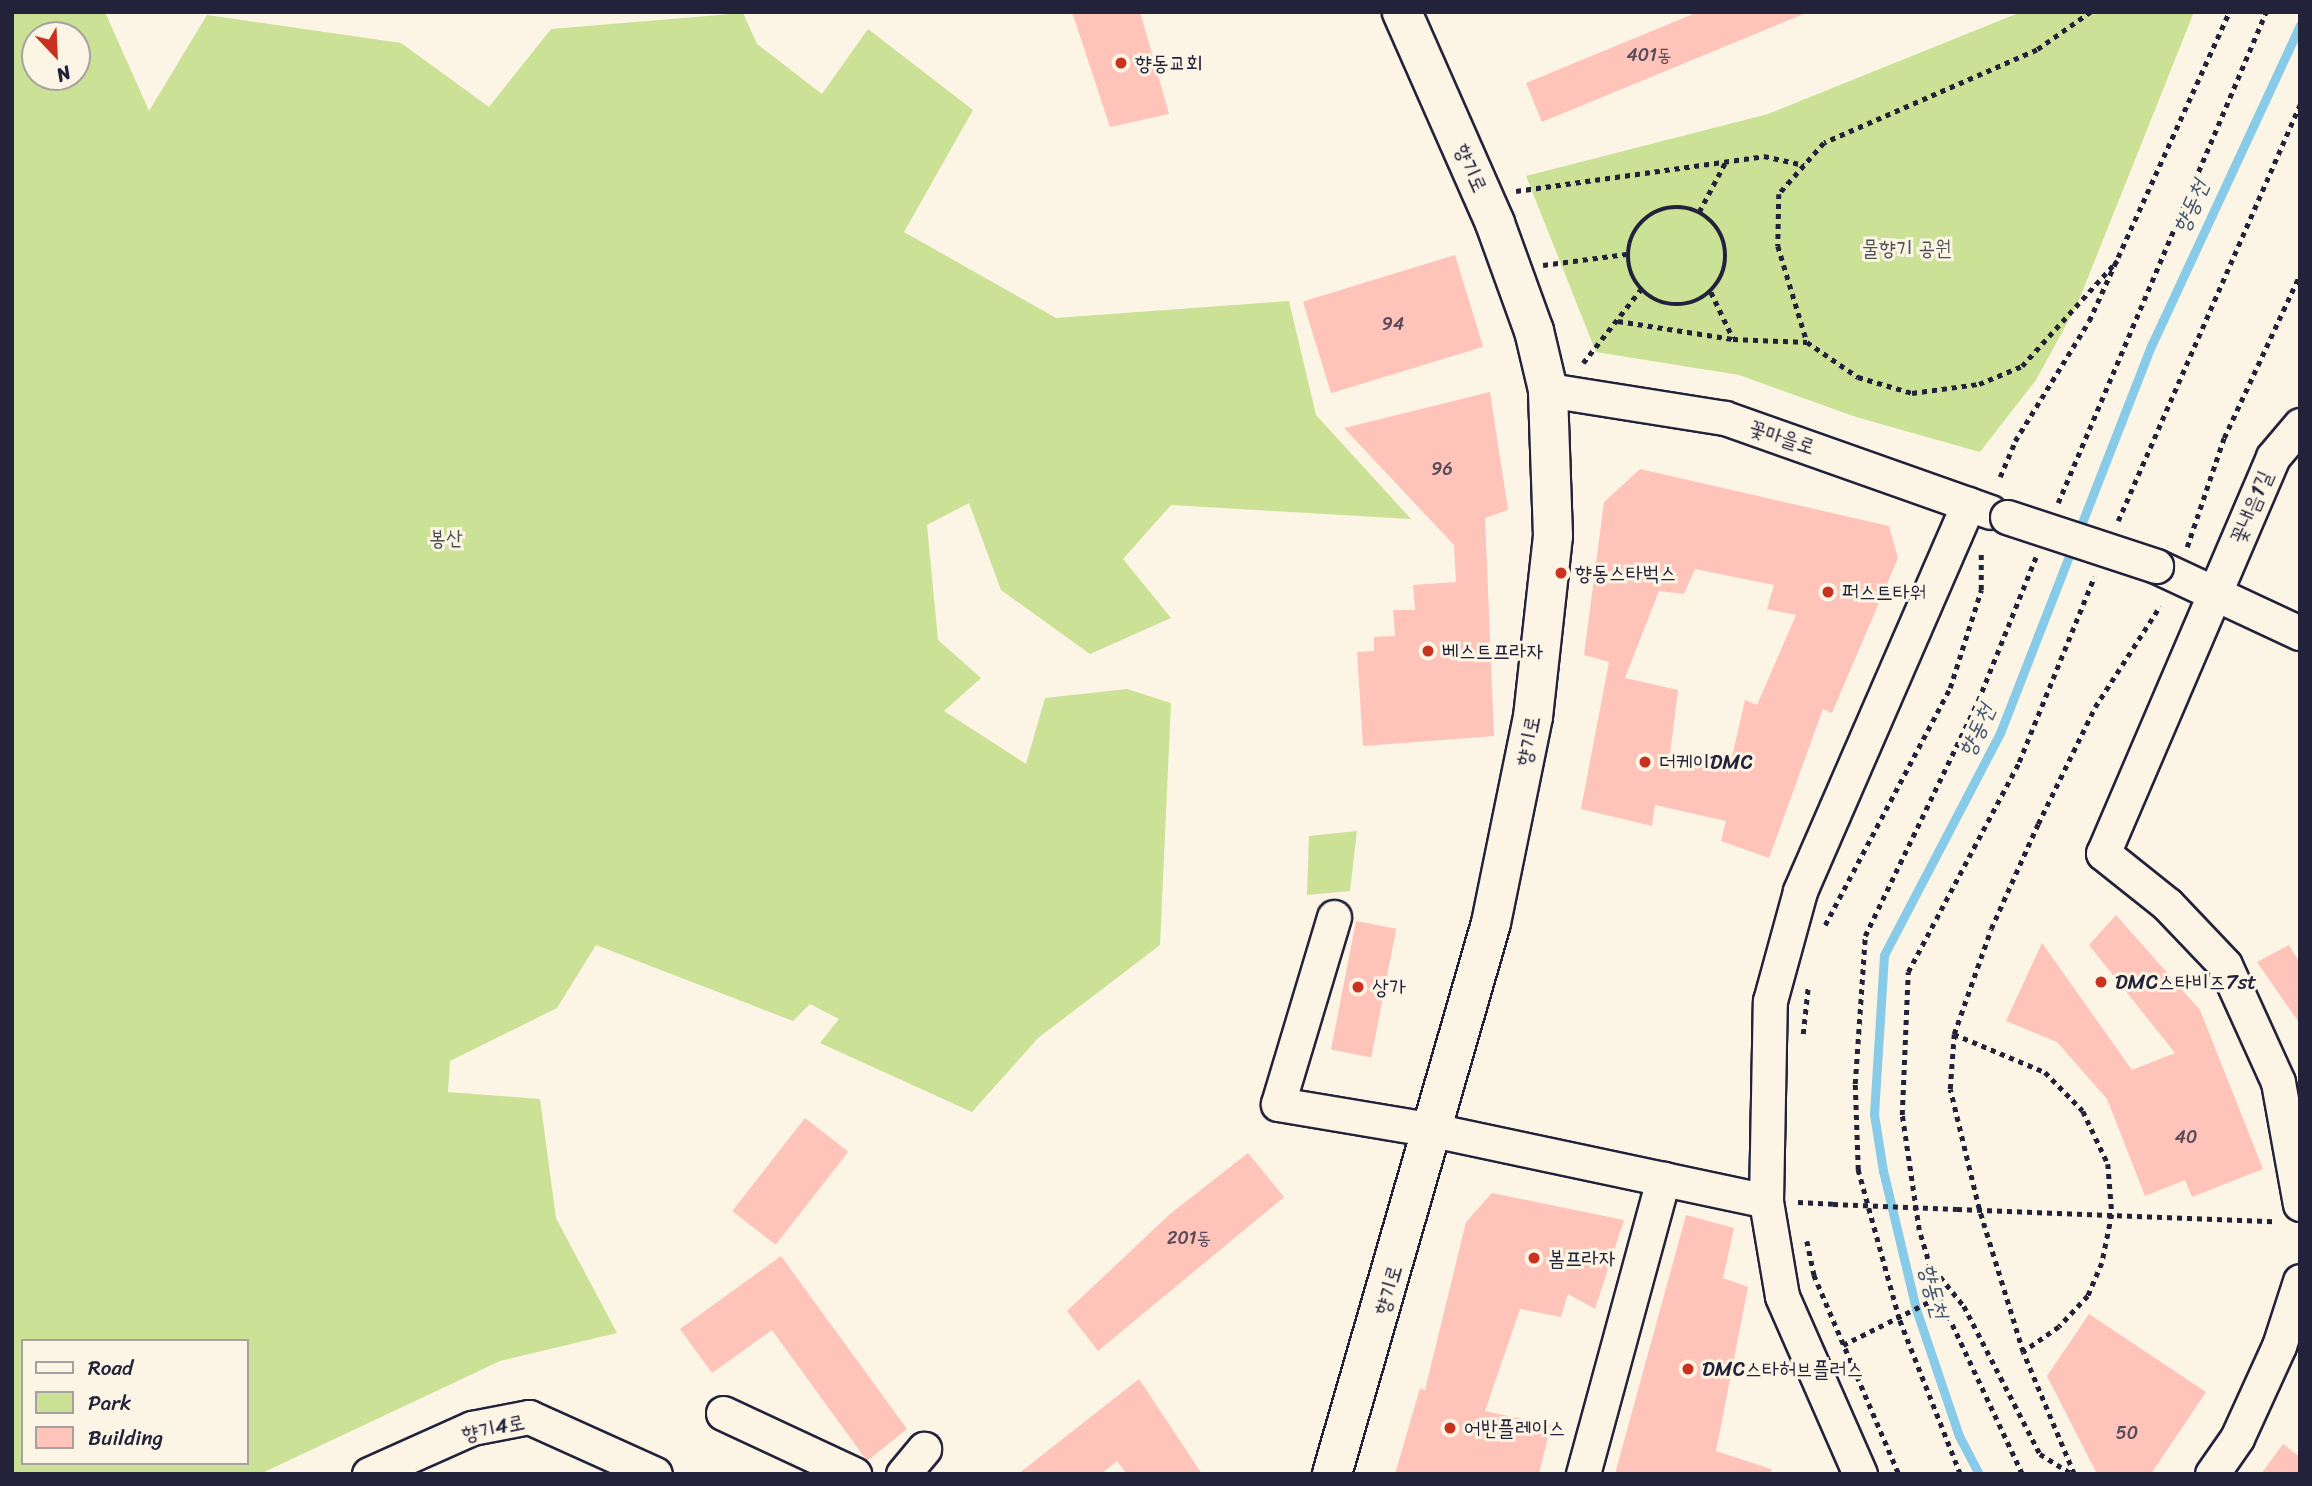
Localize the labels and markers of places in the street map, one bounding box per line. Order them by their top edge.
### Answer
place label: 향동교회 [1135,50,1203,76]
marker: 향동교회 [1113,55,1129,71]
place label: 향동스타벅스 [1575,560,1676,586]
marker: 향동스타벅스 [1553,565,1569,581]
place label: 퍼스트타워 [1842,579,1926,605]
marker: 퍼스트타워 [1820,584,1836,600]
place label: 베스트프라자 [1442,638,1543,664]
marker: 베스트프라자 [1420,643,1436,659]
place label: 더케이DMC [1659,749,1753,775]
marker: 더케이DMC [1637,754,1653,770]
place label: DMC스타비즈7st [2115,969,2256,995]
place label: 상가 [1372,974,1406,1000]
marker: DMC스타비즈7st [2093,974,2109,990]
marker: 상가 [1350,979,1366,995]
place label: 봄프라자 [1548,1245,1616,1271]
marker: 봄프라자 [1526,1250,1542,1266]
place label: DMC스타허브플러스 [1702,1356,1863,1382]
marker: DMC스타허브플러스 [1680,1361,1696,1377]
place label: 어반플레이스 [1464,1415,1565,1441]
marker: 어반플레이스 [1442,1420,1458,1436]

